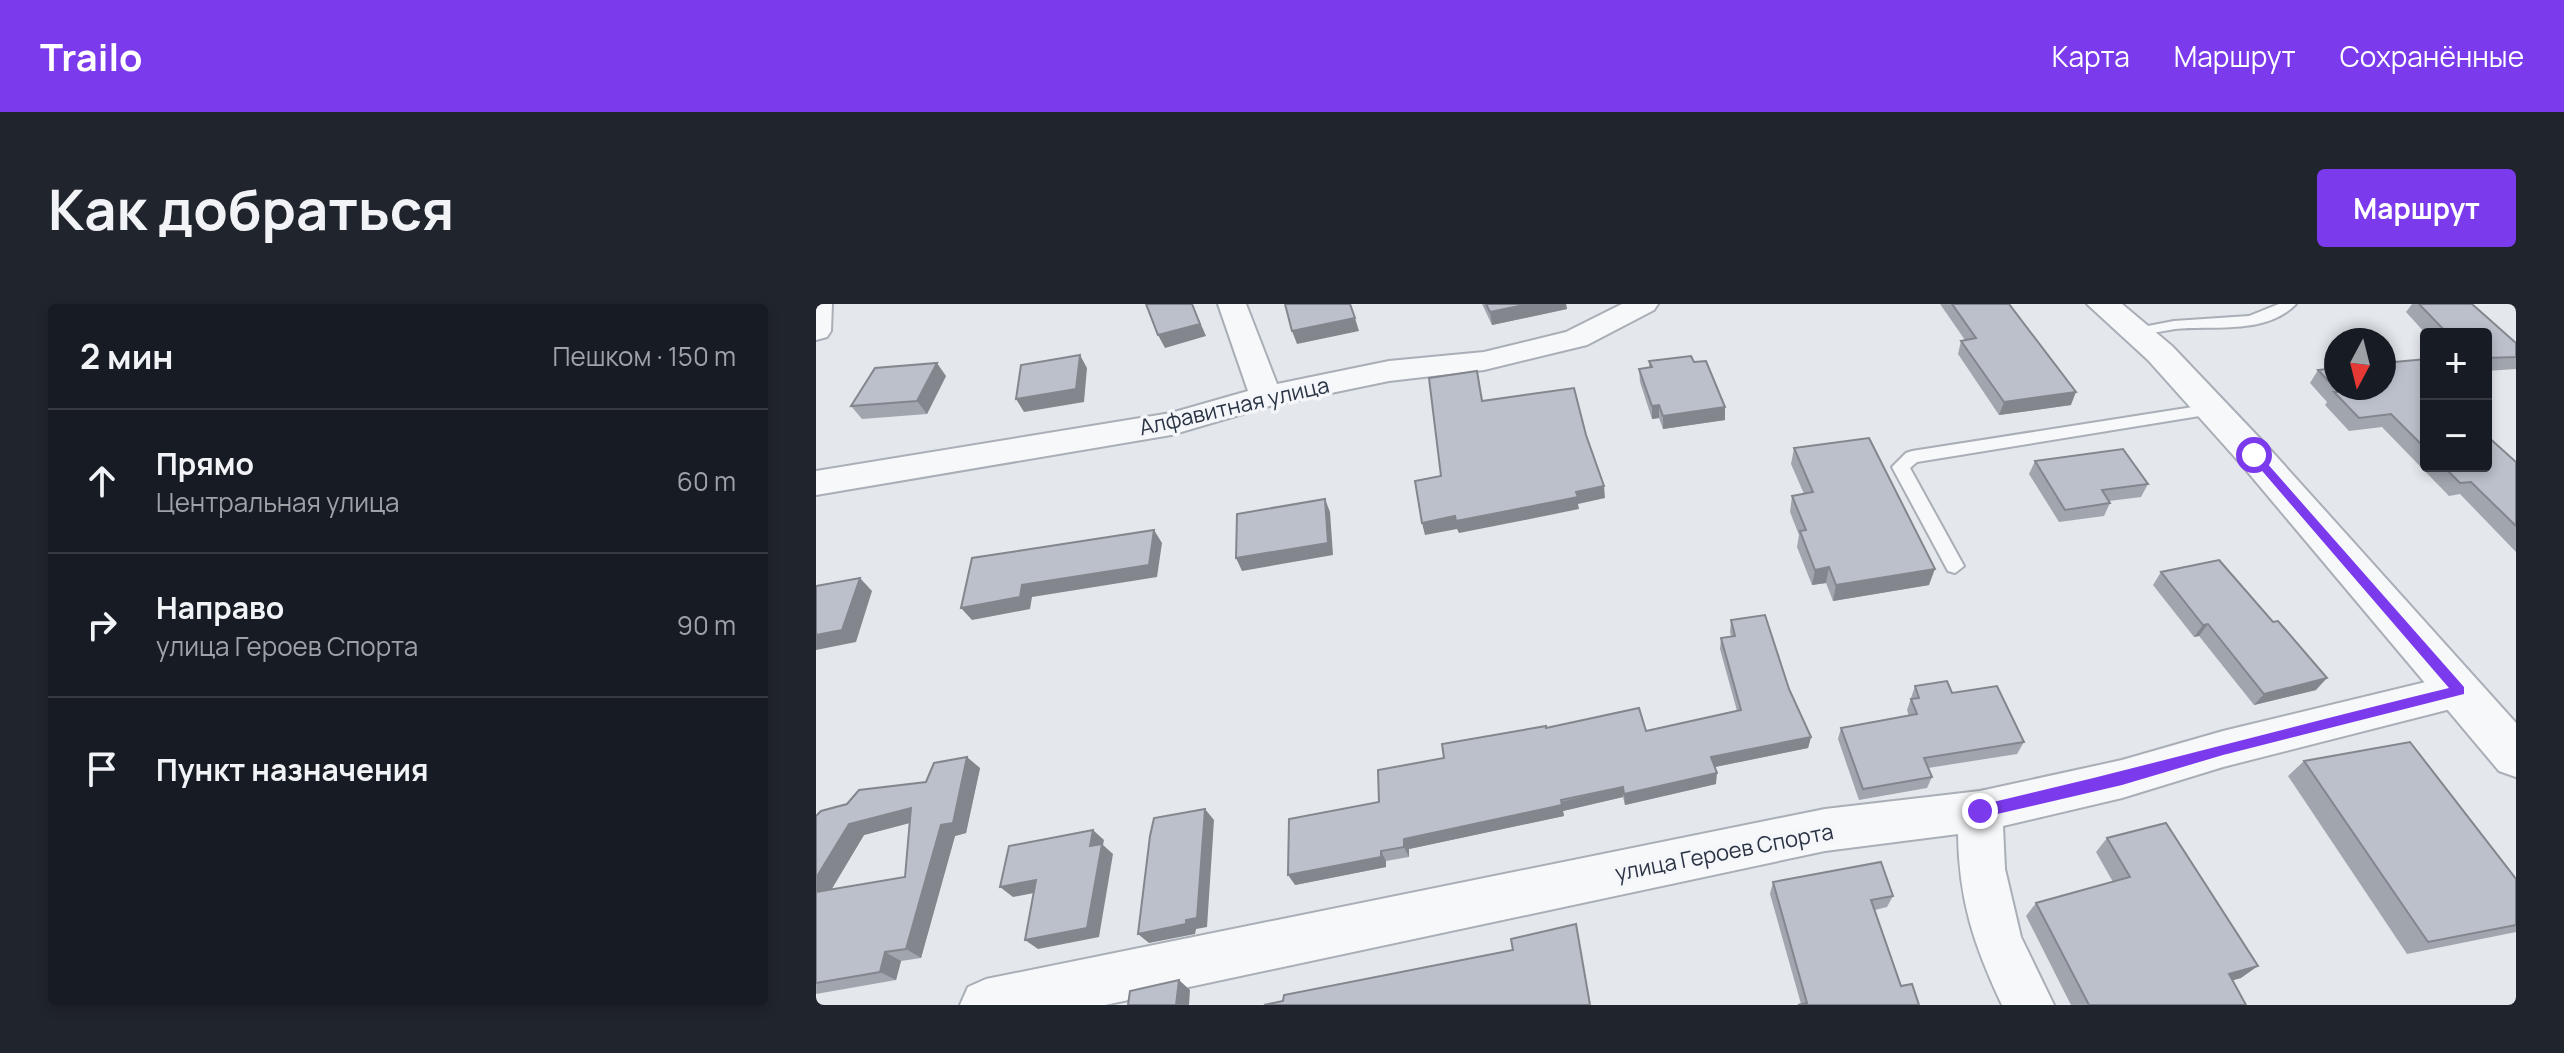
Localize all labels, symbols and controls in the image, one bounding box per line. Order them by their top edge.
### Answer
text: Trailo [40,30,143,82]
text: Карта [2052,37,2130,75]
text: Маршрут [2174,37,2296,75]
text: Сохранённые [2340,37,2524,75]
button: Маршрут [2317,169,2516,247]
text: Как добраться [48,170,454,247]
north arrow [2324,328,2396,400]
map controls [2420,328,2492,472]
button: + [2420,328,2492,400]
text: 2 мин [80,333,174,379]
text: Пешком · 150 m [553,338,736,374]
street label: Алфавитная улица [1136,370,1332,442]
button: − [2420,400,2492,472]
route start [2236,437,2272,473]
text: Прямо [156,443,254,484]
icon: ahead [80,459,124,503]
text: 60 m [677,463,736,499]
text: Центральная улица [156,484,400,520]
text: Направо [156,587,284,628]
icon: right [80,603,124,647]
text: 90 m [677,607,736,643]
text: улица Героев Спорта [156,628,418,664]
icon: arrive [80,747,124,791]
text: Пункт назначения [156,749,429,790]
route end [1962,793,1998,829]
street label: улица Героев Спорта [1612,816,1836,888]

